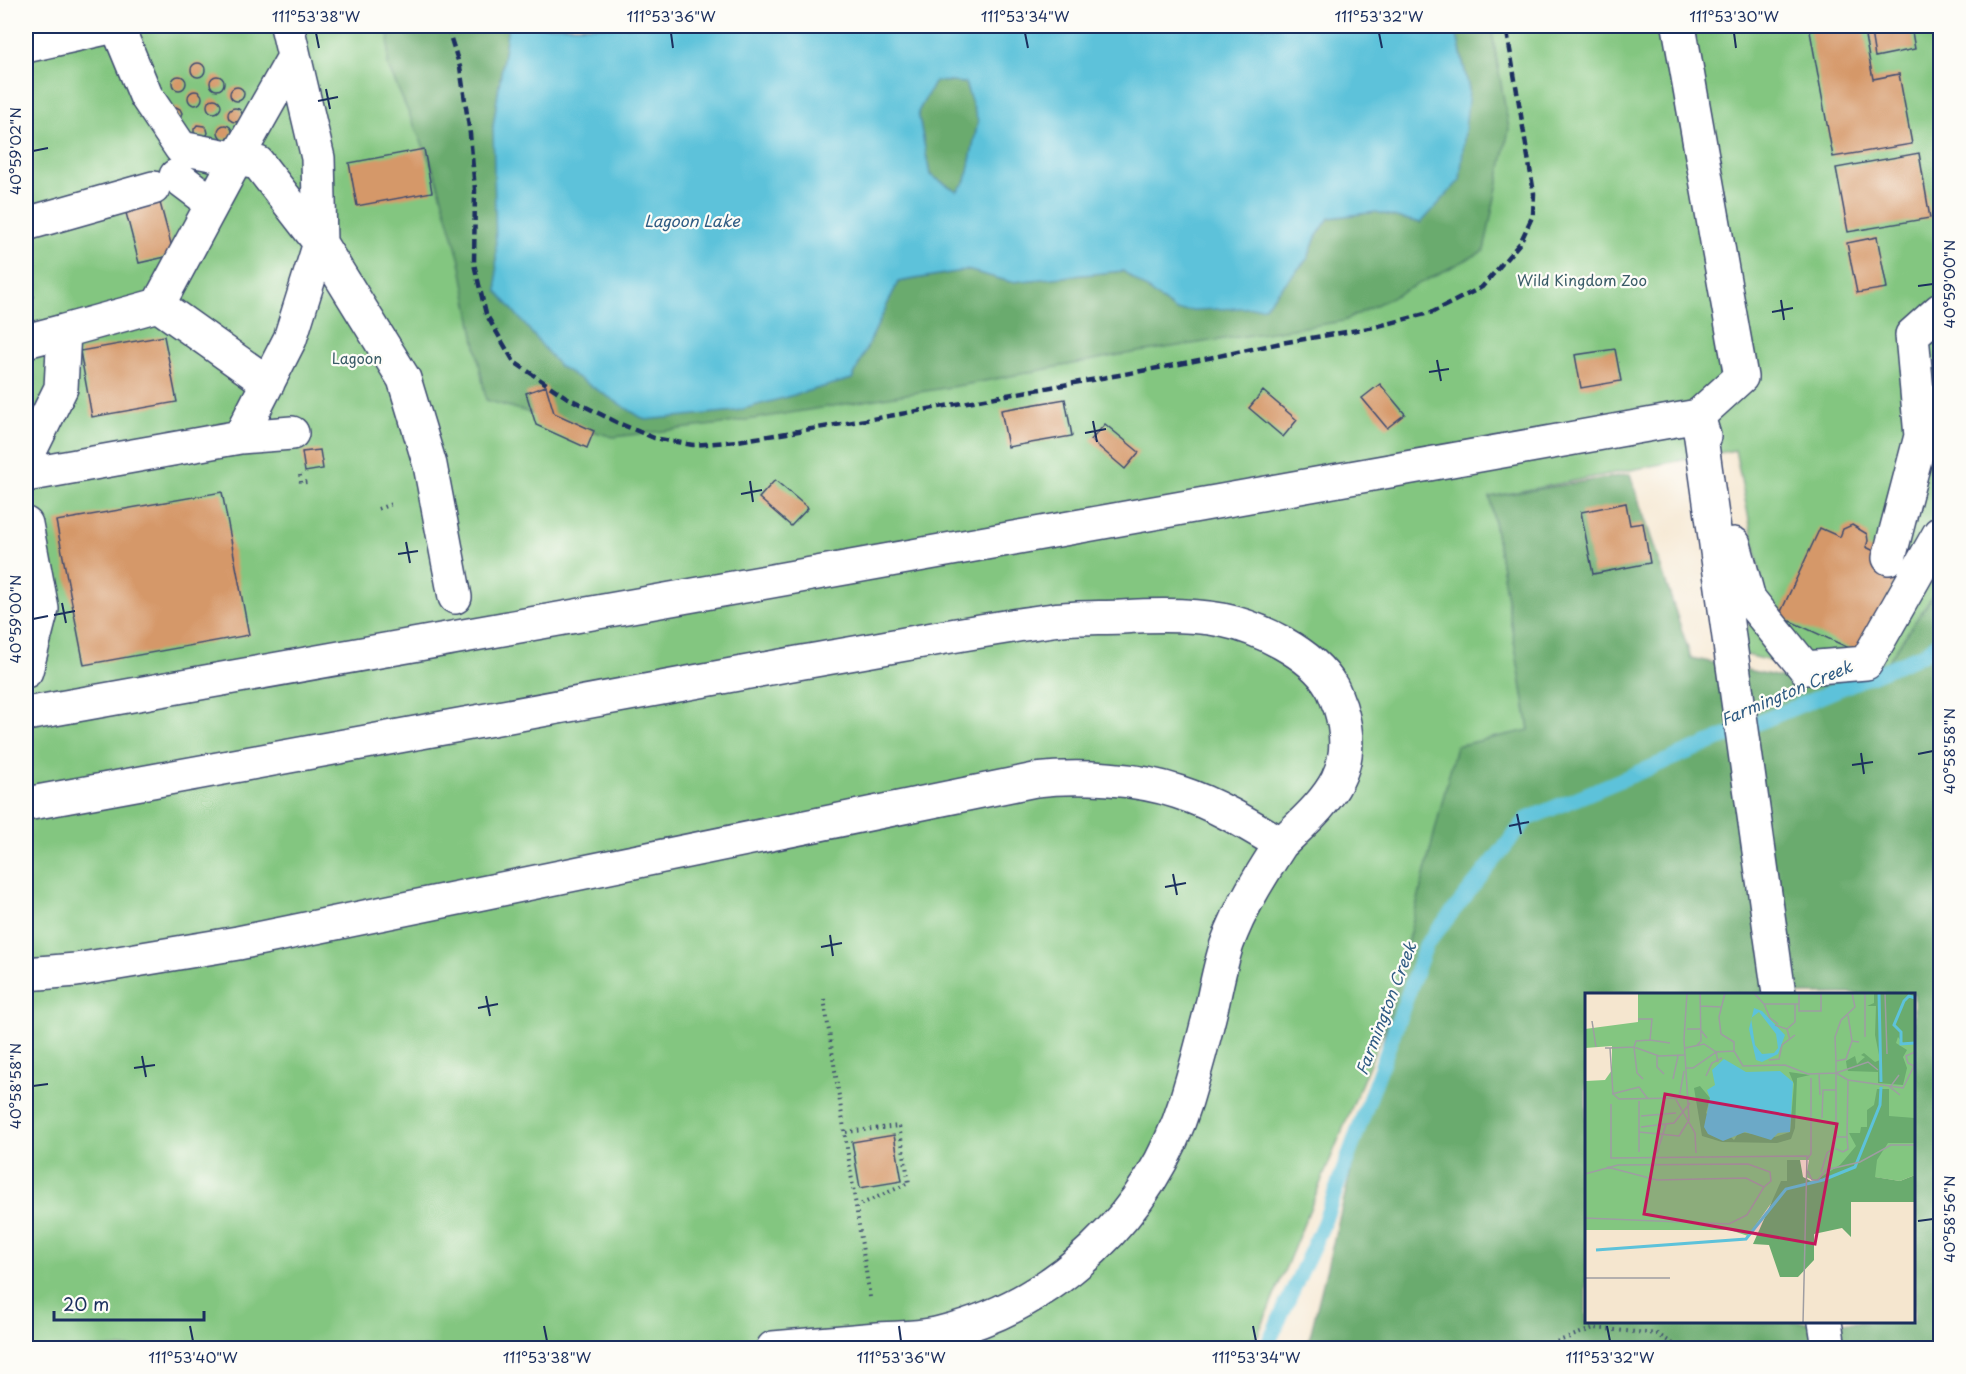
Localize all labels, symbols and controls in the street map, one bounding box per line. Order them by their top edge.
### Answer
text: 111°53'38"W [272,4,361,27]
text: 111°53'36"W [626,4,716,27]
text: 111°53'34"W [981,4,1070,27]
text: 111°53'32"W [1335,4,1424,27]
text: 111°53'30"W [1689,4,1779,27]
text: 40°59'02"N [3,107,26,195]
water label: Lagoon Lake [644,208,741,232]
text: 40°59'00"N [1937,240,1960,328]
park label: Wild Kingdom Zoo [1517,268,1647,291]
park label: Lagoon [332,346,382,369]
text: 40°59'00"N [3,575,26,663]
water label: Farmington Creek [1717,653,1857,731]
text: 40°58'58"N [1937,708,1960,794]
water label: Farmington Creek [1349,937,1422,1078]
inset map [1585,993,1915,1323]
text: 40°58'58"N [3,1043,26,1129]
text: 40°58'56"N [1937,1175,1960,1263]
scale bar [54,1284,204,1322]
text: 20 m [63,1290,109,1317]
text: 111°53'40"W [148,1345,238,1368]
text: 111°53'38"W [503,1345,592,1368]
text: 111°53'36"W [856,1345,946,1368]
text: 111°53'34"W [1212,1345,1301,1368]
text: 111°53'32"W [1566,1345,1655,1368]

